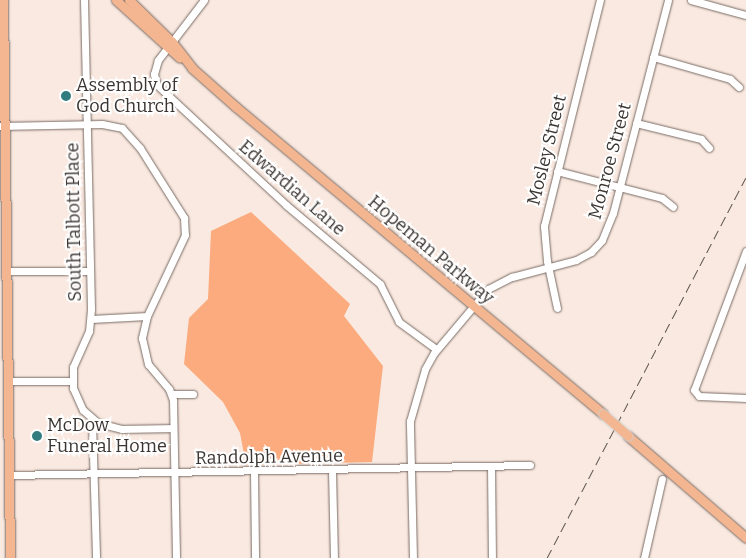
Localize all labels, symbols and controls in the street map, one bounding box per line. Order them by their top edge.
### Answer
place label: Assembly of God Church [76,75,178,118]
marker: Assembly of God Church [60,90,72,102]
street label: Mosley Street [523,92,571,208]
street label: Monroe Street [584,100,636,222]
street label: Edwardian Lane [234,136,350,240]
street label: South Talbott Place [62,142,86,302]
street label: Hopeman Parkway [364,191,498,309]
place label: McDow Funeral Home [47,415,167,458]
marker: McDow Funeral Home [31,430,43,442]
street label: Randolph Avenue [195,445,343,469]

